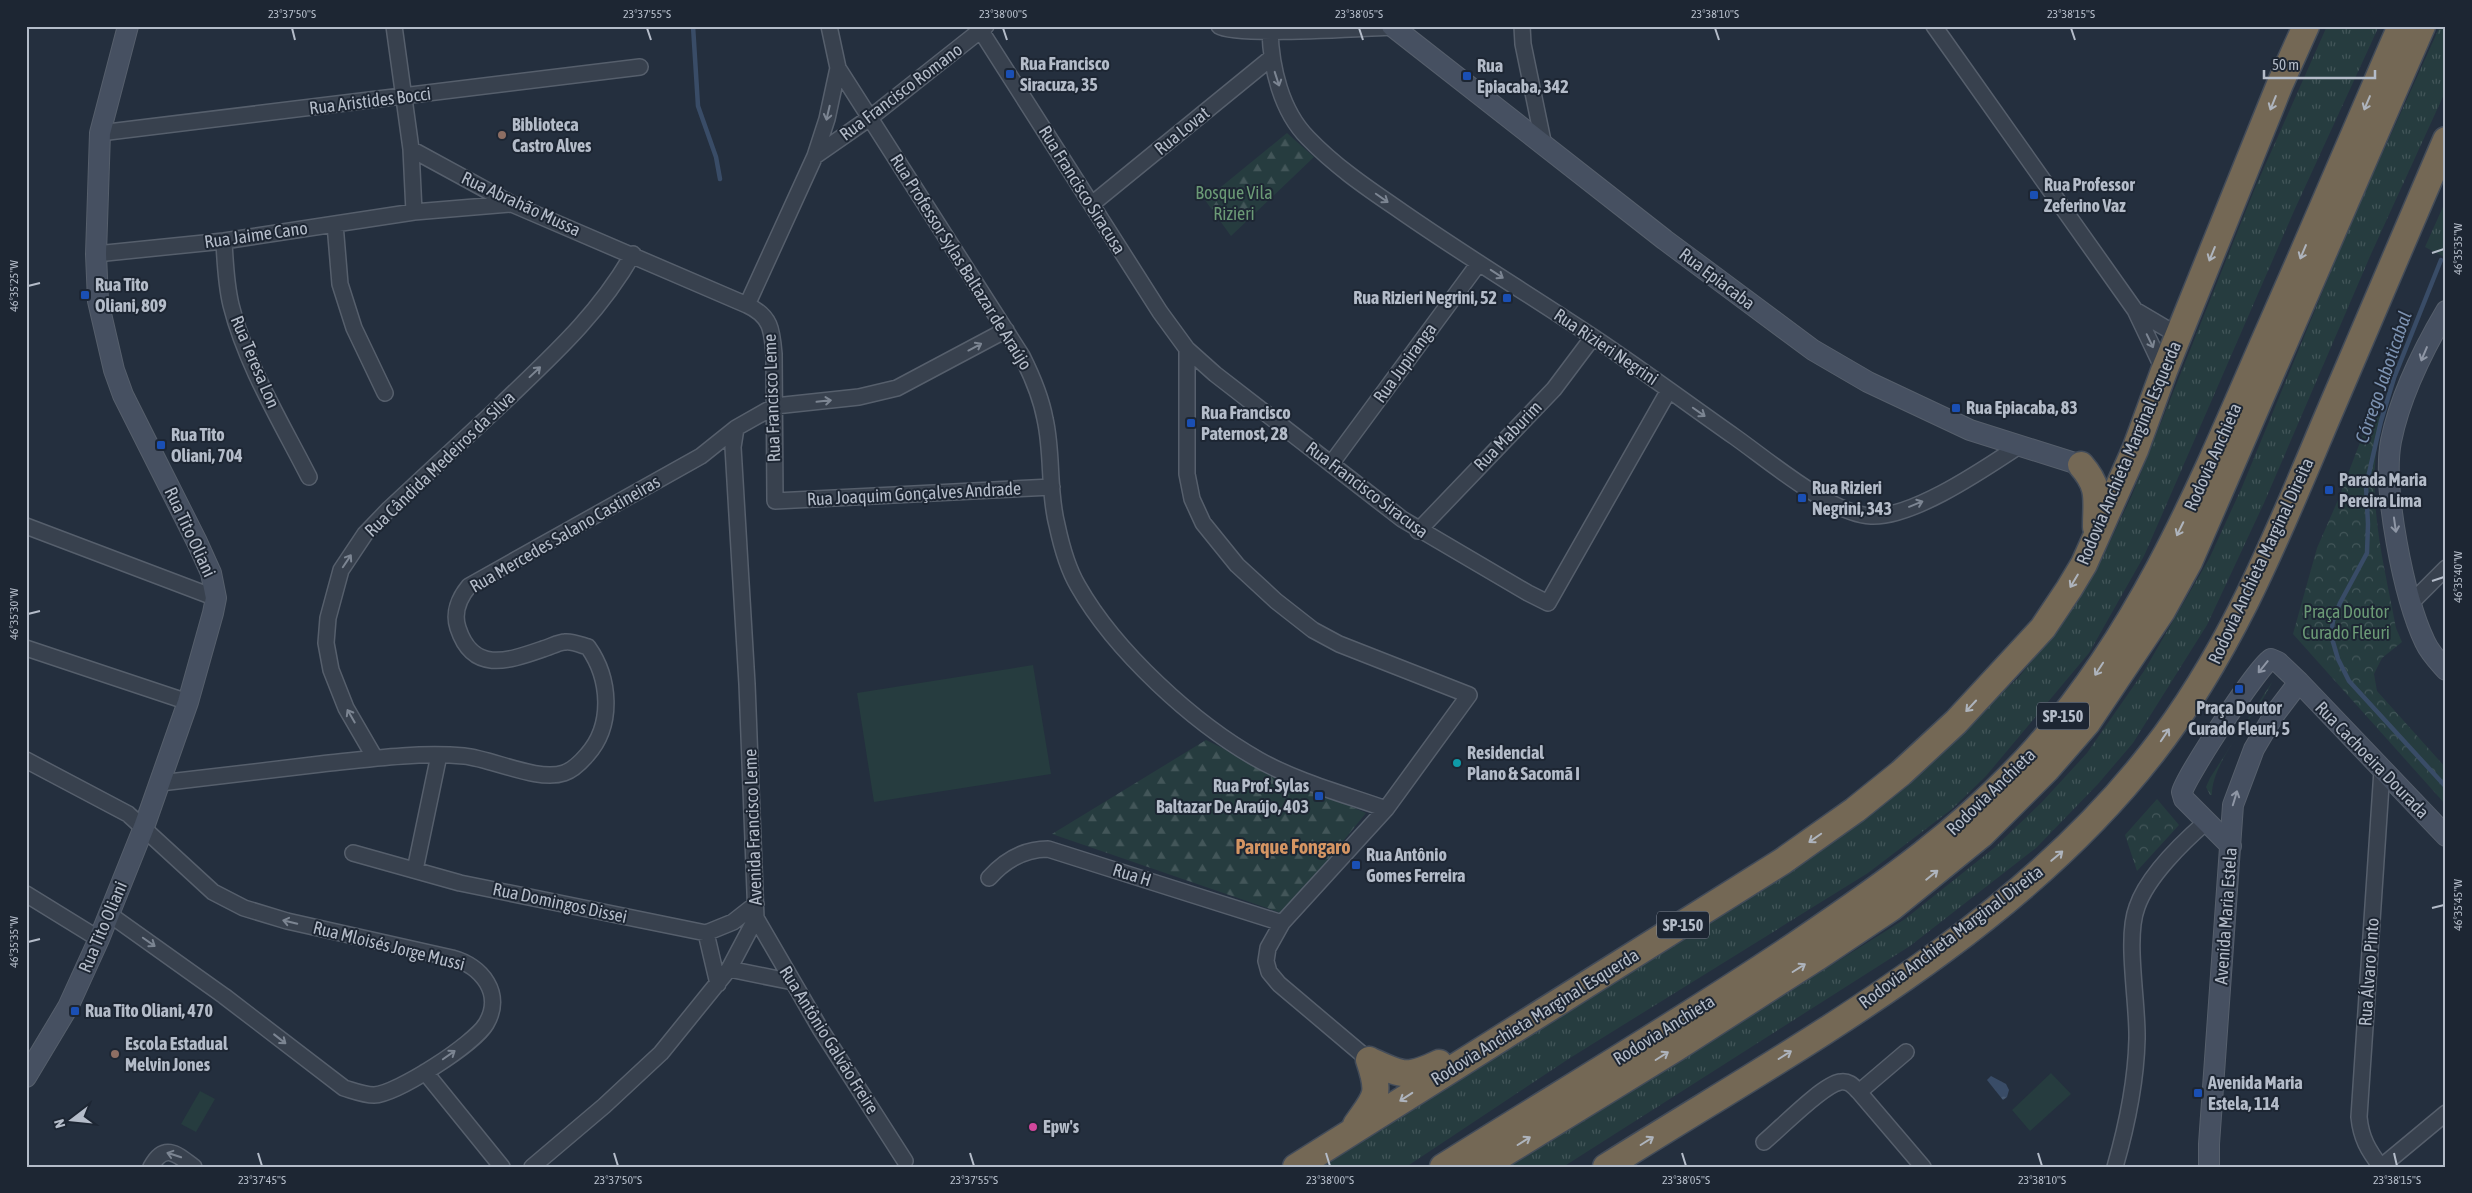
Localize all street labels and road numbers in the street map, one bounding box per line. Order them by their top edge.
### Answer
street label: Rua Francisco Romano [835,39,966,145]
street label: Rua Aristides Bocci [308,83,432,118]
street label: Rua Lovat [1150,102,1213,159]
street label: Rua Francisco Siracusa [1034,122,1130,258]
street label: Rua Professor Sylas Baltazar de Araújo [886,150,1037,373]
street label: Rua Abrahão Mussa [458,167,584,240]
street label: Rua Jaime Cano [203,217,309,252]
street label: Rua Epiacaba [1675,243,1759,314]
street label: Rua Rizieri Negrini [1550,304,1662,389]
street label: Rua Teresa Lon [227,312,284,411]
street label: Rua Jupiranga [1369,319,1441,407]
street label: Rua Francisco Leme [759,333,784,463]
street label: Rodovia Anchieta Marginal Esquerda [2072,338,2185,568]
street label: Rua Cândida Medeiros da Silva [360,386,519,541]
street label: Rua Maburim [1469,396,1546,475]
street label: Rodovia Anchieta [2179,400,2246,514]
street label: Rua Francisco Siracusa [1302,437,1432,542]
street label: Rodovia Anchieta Marginal Direita [2204,455,2318,667]
street label: Rua Mercedes Salano Castineiras [466,470,664,597]
street label: Rua Joaquim Gonçalves Andrade [806,477,1022,510]
street label: Rua Tito Oliani [160,483,220,580]
street label: Rua Cachoeira Dourada [2311,697,2434,822]
road number: SP-150 [2037,702,2089,729]
street label: Rodovia Anchieta [1942,744,2039,839]
street label: Avenida Francisco Leme [739,748,766,906]
street label: Avenida Maria Estela [2210,847,2241,985]
street label: Rua H [1110,859,1154,890]
street label: Rodovia Anchieta Marginal Direita [1855,861,2047,1013]
street label: Rua Tito Oliani [74,878,131,975]
street label: Rua Domingos Dissei [491,878,629,927]
road number: SP-150 [1657,912,1709,938]
street label: Rua Mloisés Jorge Mussi [311,916,467,975]
street label: Rua Álvaro Pinto [2354,917,2383,1027]
street label: Rodovia Anchieta Marginal Esquerda [1427,944,1642,1089]
street label: Rua Antônio Galvão Freire [775,962,883,1118]
street label: Rodovia Anchieta [1609,990,1718,1069]

